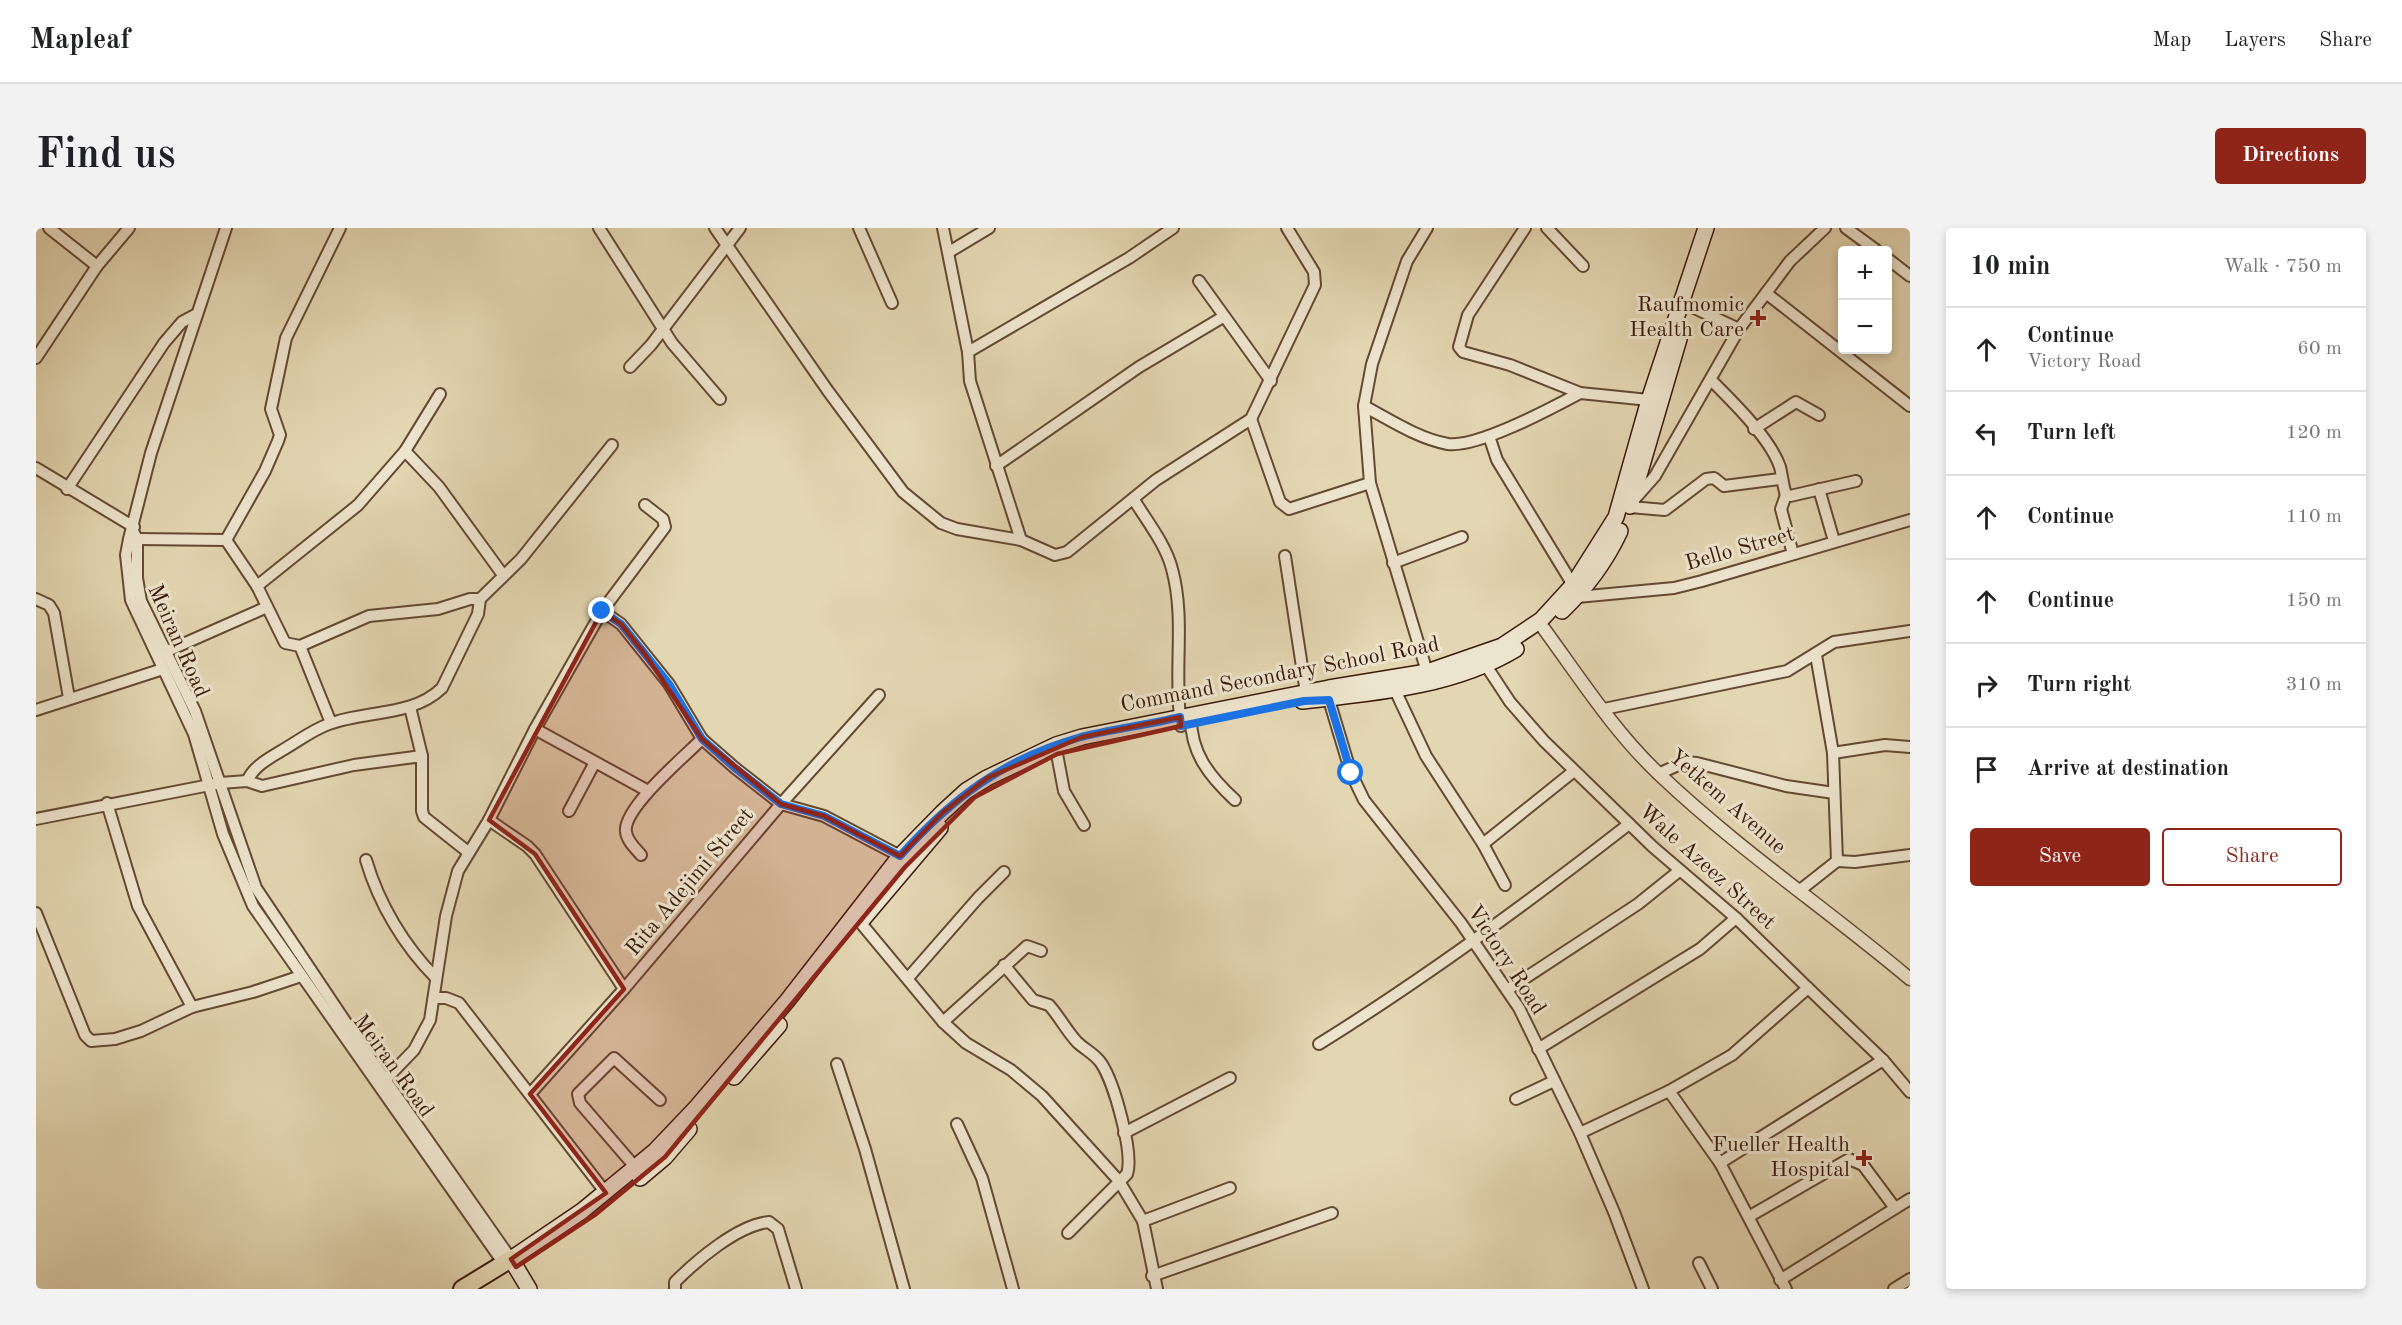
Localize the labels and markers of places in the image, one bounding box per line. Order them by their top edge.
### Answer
place label: Raufmomic Health Care [1629,294,1744,341]
marker: Raufmomic Health Care [1749,309,1767,327]
place label: Fueller Health Hospital [1712,1134,1850,1181]
marker: Fueller Health Hospital [1855,1149,1873,1167]

